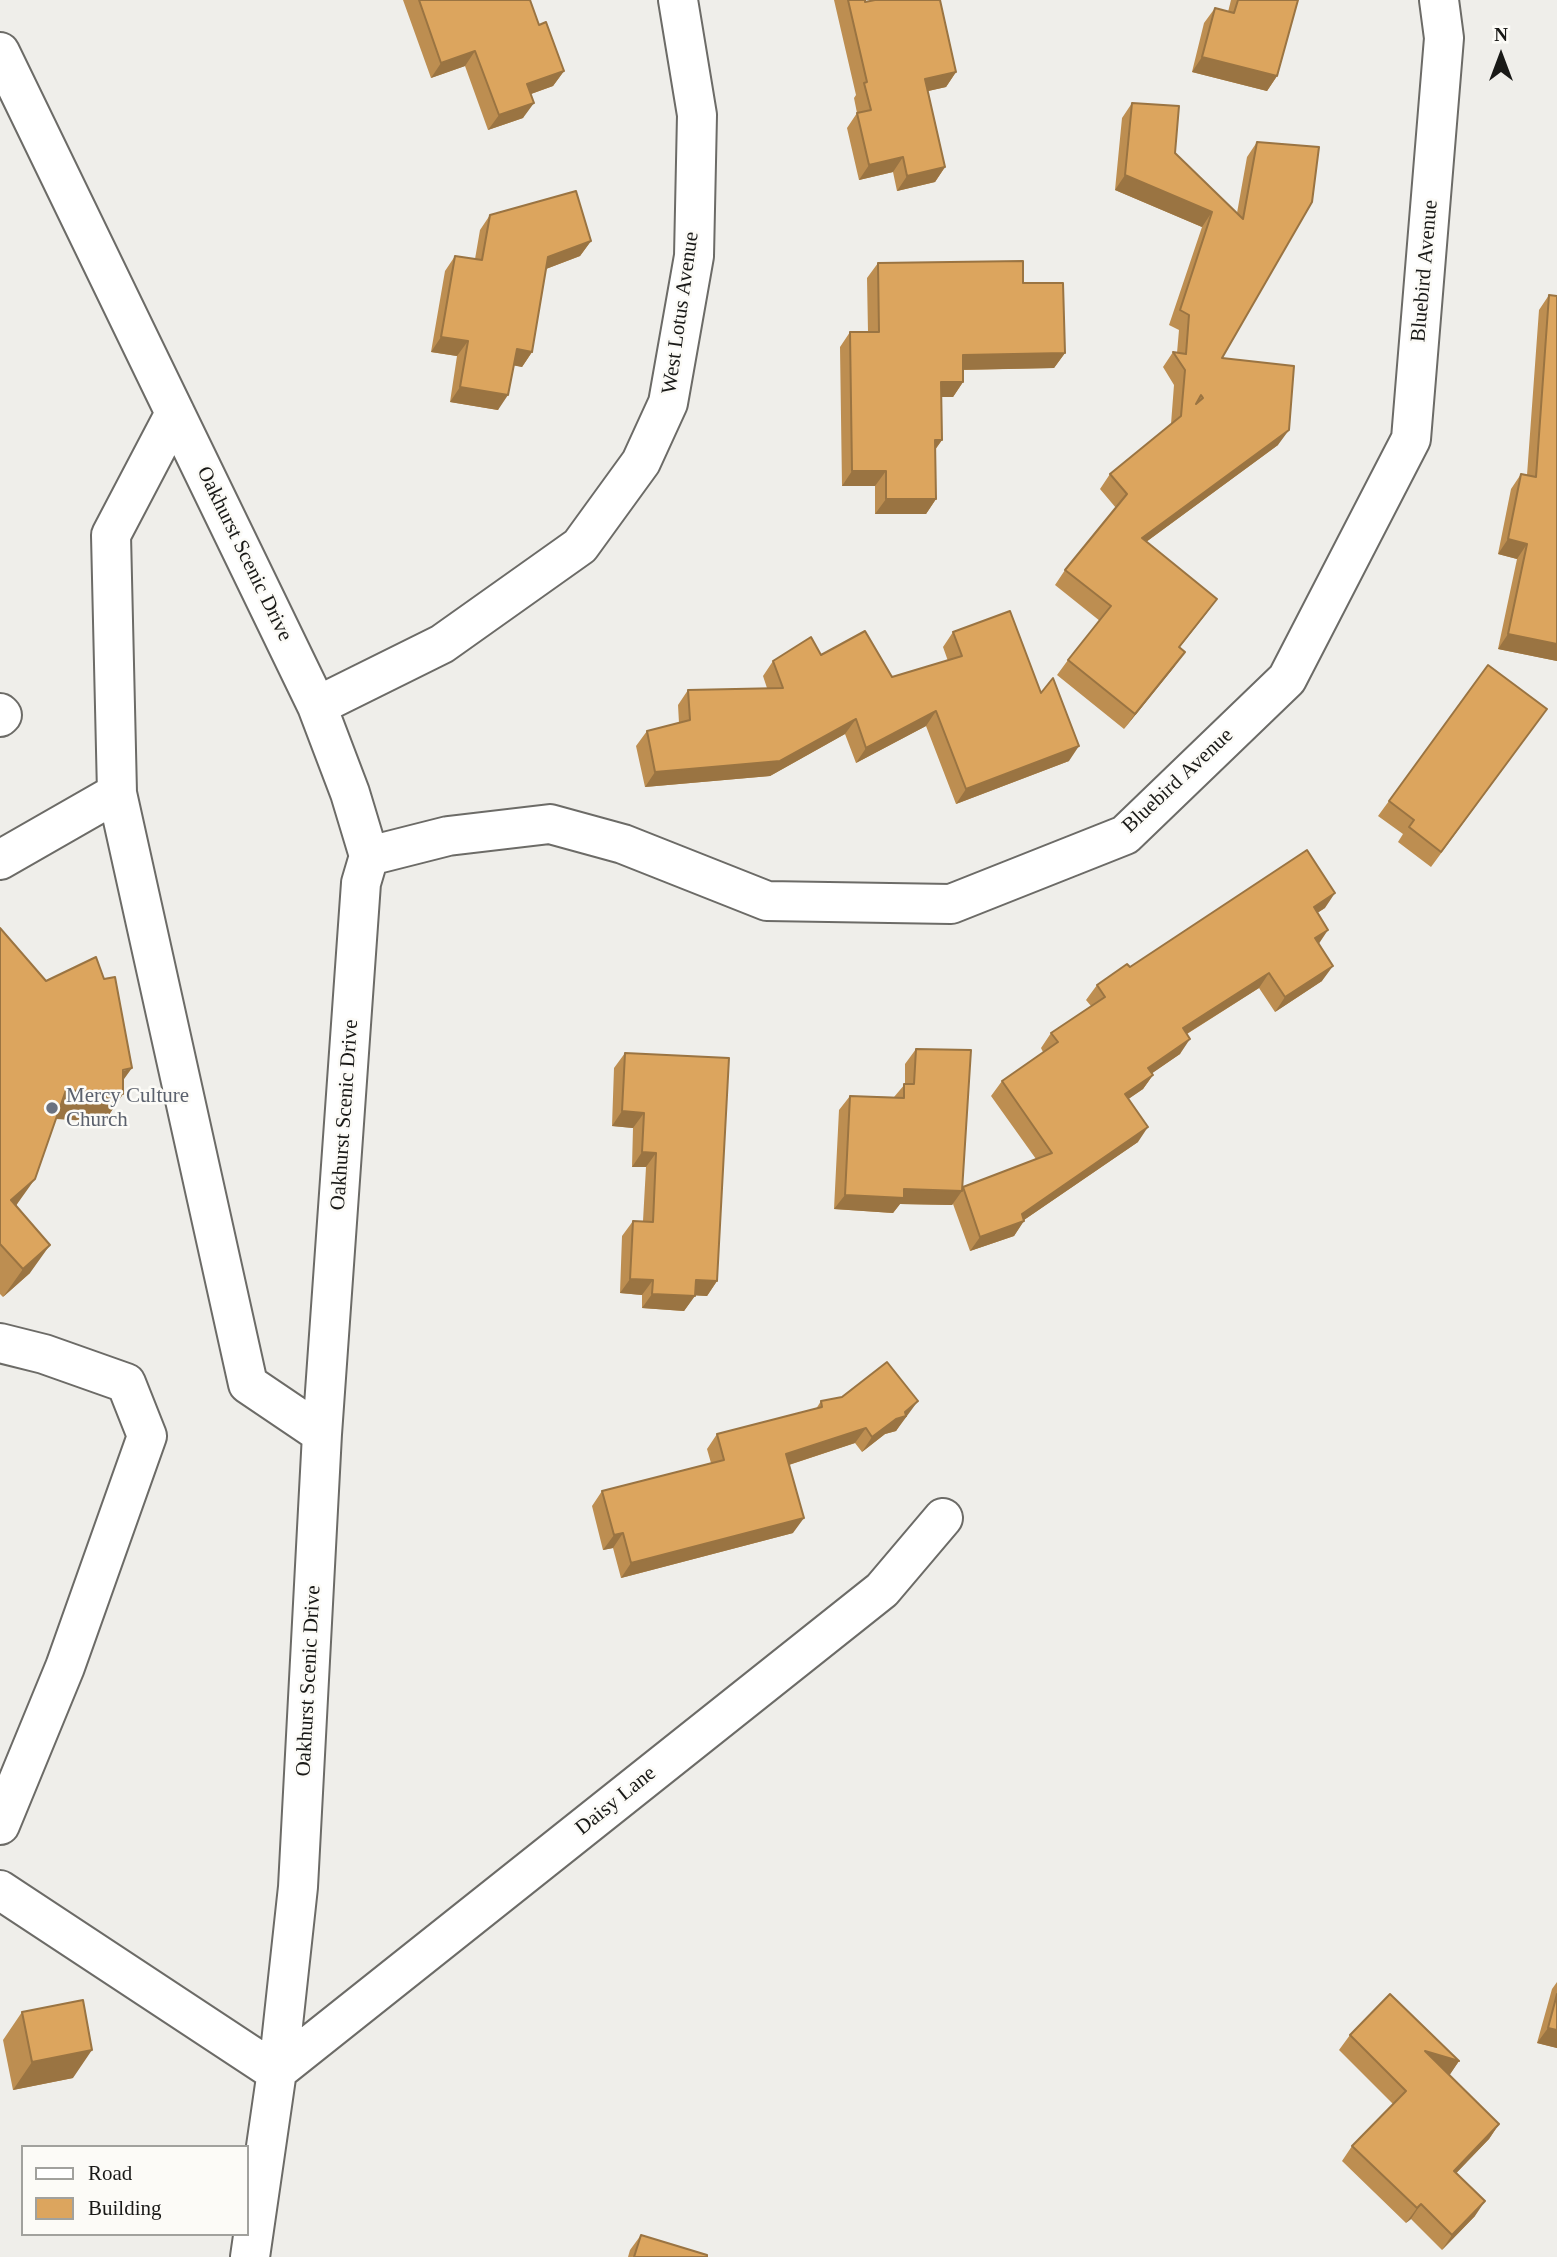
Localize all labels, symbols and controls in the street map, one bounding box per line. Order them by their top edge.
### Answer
north arrow [1466,21,1536,91]
text: N [1494,24,1508,45]
street label: Bluebird Avenue [1406,199,1444,343]
street label: West Lotus Avenue [657,230,705,396]
street label: Oakhurst Scenic Drive [191,463,297,645]
street label: Bluebird Avenue [1117,723,1239,839]
street label: Oakhurst Scenic Drive [326,1019,364,1211]
place label: Mercy Culture Church [66,1083,189,1133]
marker: Mercy Culture Church [44,1100,60,1116]
street label: Oakhurst Scenic Drive [291,1585,327,1777]
street label: Daisy Lane [571,1761,661,1841]
legend [21,2145,248,2236]
text: Road [88,2161,132,2185]
text: Building [88,2196,162,2220]

